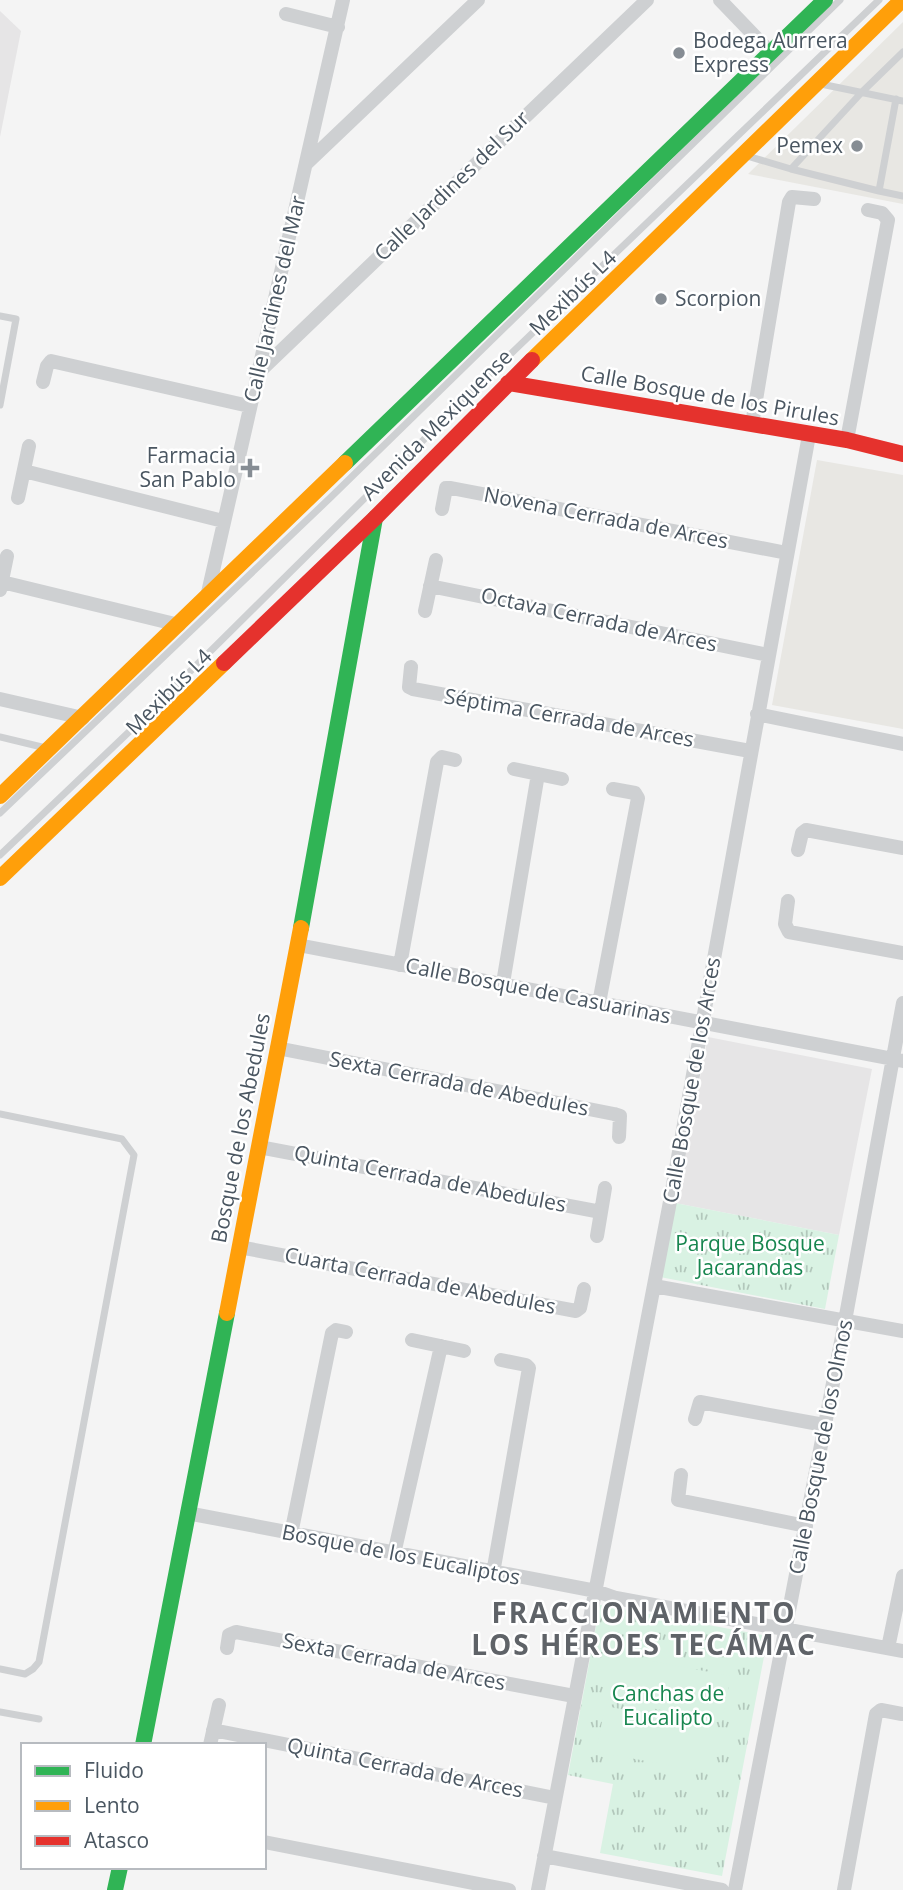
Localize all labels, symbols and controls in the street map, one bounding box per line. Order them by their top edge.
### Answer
place label: Bodega Aurrera Express [693,26,848,78]
marker: Bodega Aurrera Express [671,45,687,61]
street label: Calle Jardines del Sur [368,104,535,267]
place label: Pemex [776,131,843,159]
marker: Pemex [849,138,865,154]
street label: Calle Jardines del Mar [237,192,312,405]
street label: Mexibús L4 [523,244,622,341]
place label: Scorpion [675,284,761,312]
marker: Scorpion [653,291,669,307]
street label: Avenida Mexiquense [355,343,518,506]
street label: Calle Bosque de los Pirules [579,358,842,432]
place label: Farmacia San Pablo [139,441,236,493]
marker: Farmacia San Pablo [242,460,258,476]
street label: Novena Cerrada de Arces [482,480,731,554]
street label: Octava Cerrada de Arces [479,580,720,658]
street label: Mexibús L4 [119,642,217,740]
street label: Séptima Cerrada de Arces [442,681,696,753]
street label: Calle Bosque de Casuarinas [403,951,673,1030]
street label: Calle Bosque de los Arces [656,955,726,1205]
street label: Bosque de los Abedules [204,1011,276,1245]
street label: Sexta Cerrada de Abedules [327,1044,591,1122]
street label: Quinta Cerrada de Abedules [292,1138,569,1218]
park label: Parque Bosque Jacarandas [675,1229,825,1281]
street label: Cuarta Cerrada de Abedules [282,1240,558,1320]
street label: Calle Bosque de los Olmos [782,1317,858,1577]
street label: Bosque de los Eucaliptos [279,1517,523,1591]
district label: FRACCIONAMIENTO LOS HÉROES TECÁMAC [471,1593,817,1663]
street label: Sexta Cerrada de Arces [280,1626,508,1696]
park label: Canchas de Eucalipto [612,1679,724,1731]
street label: Quinta Cerrada de Arces [285,1730,525,1804]
legend [21,1743,266,1869]
text: Fluido [84,1756,144,1784]
text: Lento [84,1791,140,1819]
text: Atasco [84,1826,149,1854]

